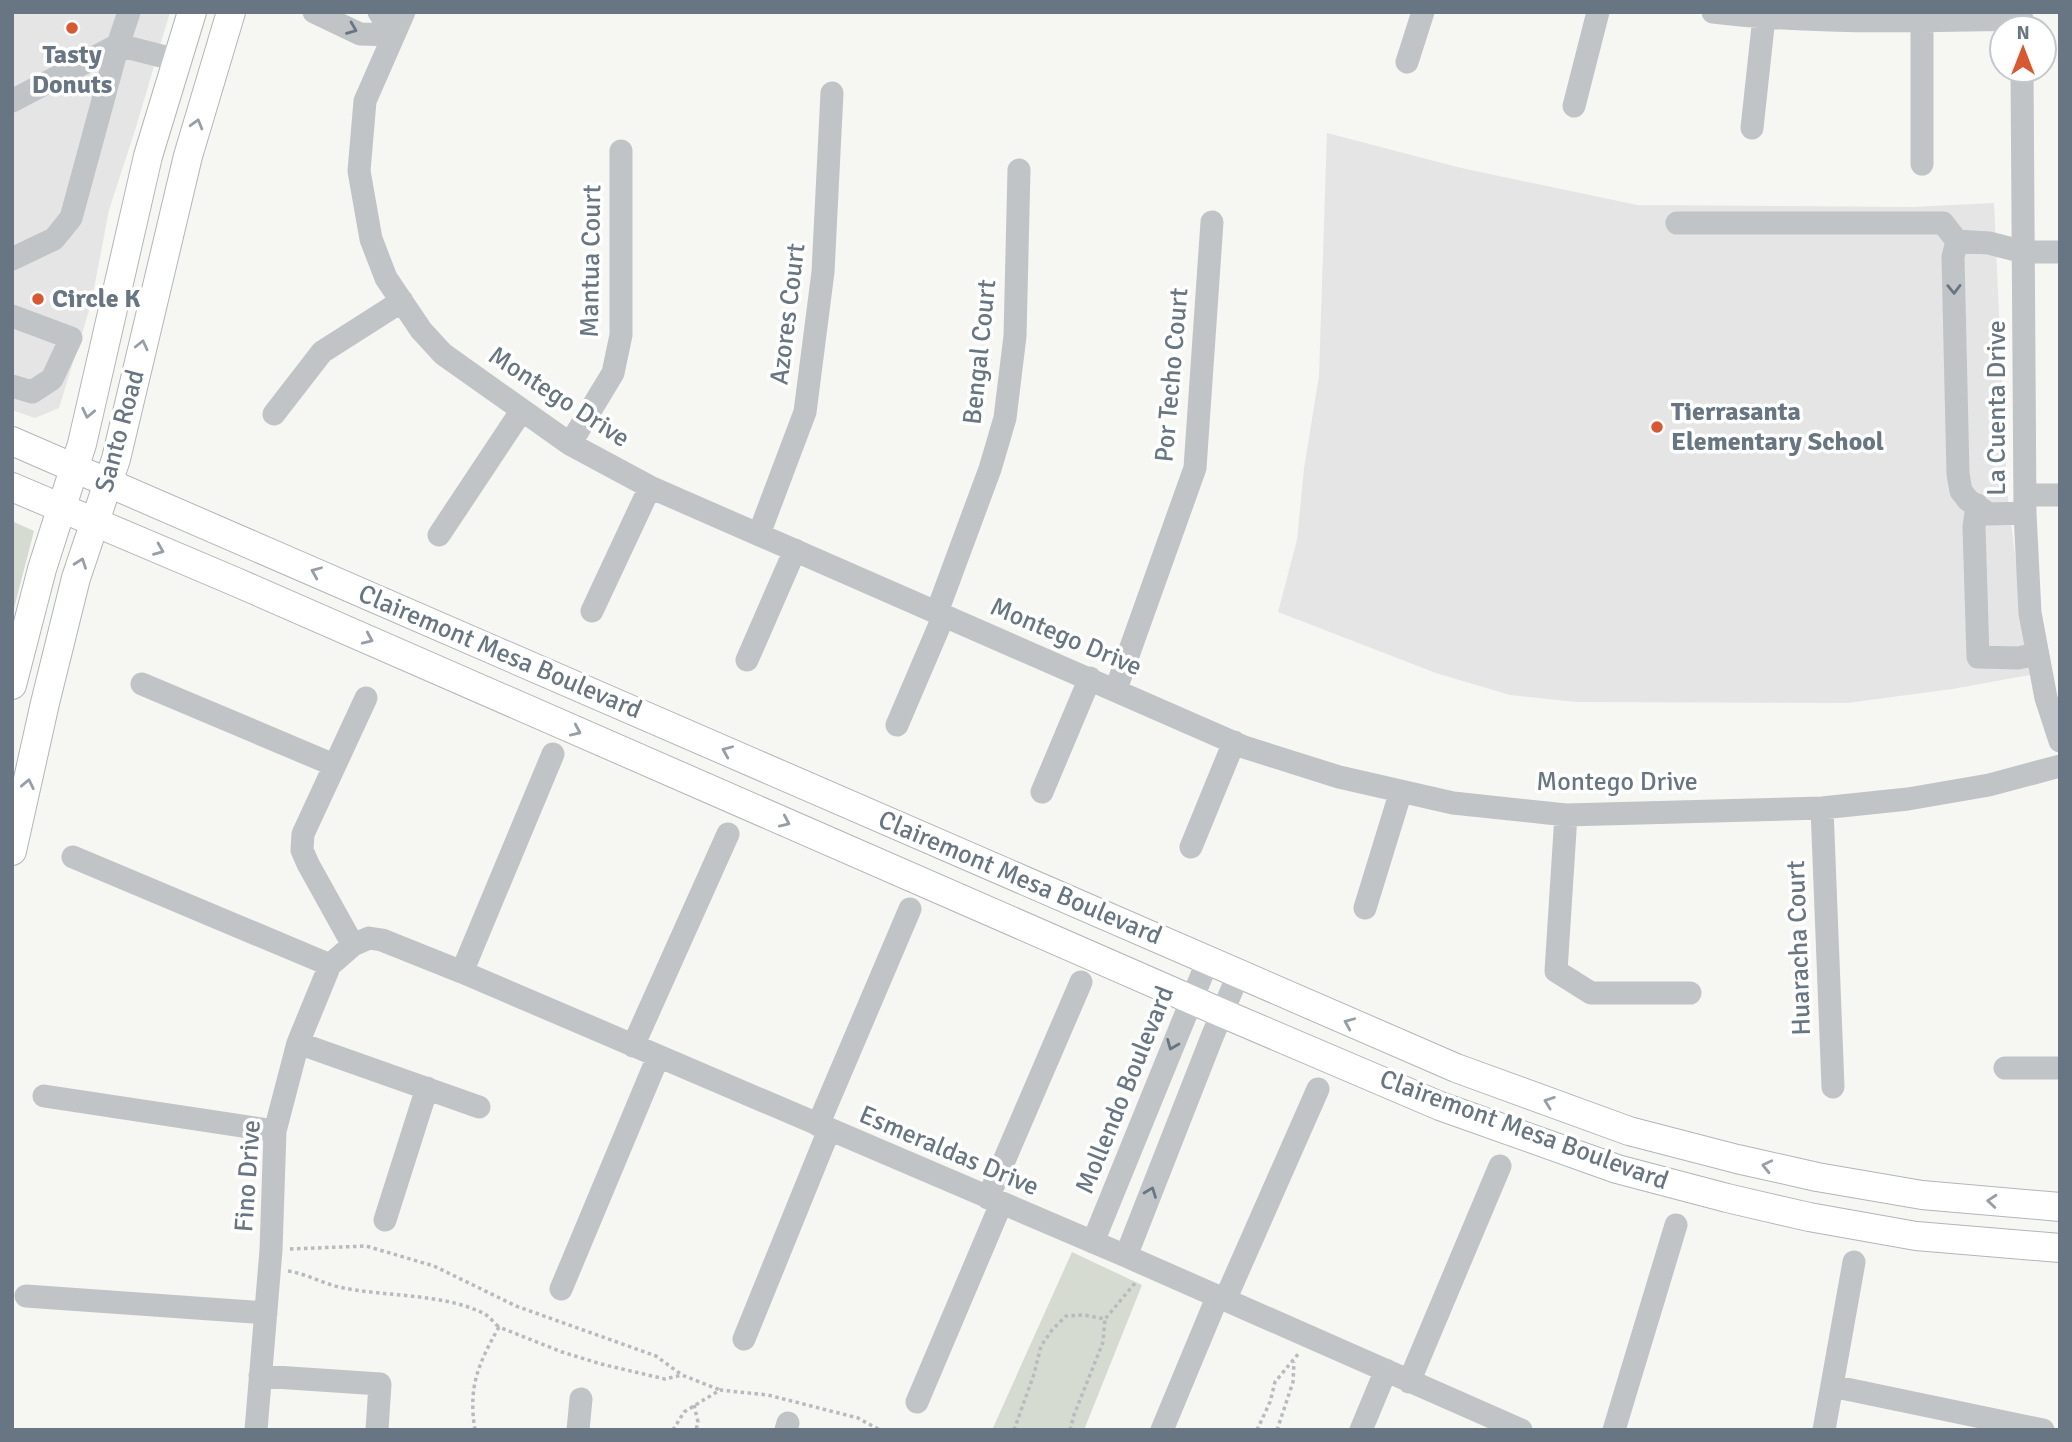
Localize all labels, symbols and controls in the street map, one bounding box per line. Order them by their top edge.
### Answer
north arrow [1988,14,2058,84]
marker: Tasty Donuts [64,20,80,36]
one-way arrow [346,21,358,35]
text: N [2016,21,2030,45]
place label: Tasty Donuts [32,39,112,101]
one-way arrow [188,119,203,131]
street label: Mantua Court [574,184,608,338]
street label: Azores Court [763,241,813,387]
street label: Bengal Court [956,278,1004,426]
place label: Circle K [52,283,141,315]
one-way arrow [1946,284,1962,295]
street label: Por Techo Court [1148,287,1196,463]
marker: Circle K [30,291,46,307]
street label: La Cuenta Drive [1981,320,2013,496]
one-way arrow [134,339,148,351]
street label: Montego Drive [482,340,636,454]
street label: Santo Road [88,366,152,496]
place label: Tierrasanta Elementary School [1671,396,1884,458]
one-way arrow [82,407,97,419]
marker: Tierrasanta Elementary School [1649,419,1665,435]
one-way arrow [152,541,164,555]
one-way arrow [73,558,87,570]
one-way arrow [311,567,323,581]
street label: Clairemont Mesa Boulevard [353,578,647,726]
street label: Montego Drive [985,591,1147,683]
one-way arrow [360,631,373,645]
one-way arrow [569,722,581,736]
one-way arrow [722,745,734,759]
street label: Montego Drive [1536,766,1698,798]
one-way arrow [20,778,34,790]
street label: Clairemont Mesa Boulevard [873,804,1167,952]
one-way arrow [777,814,790,828]
street label: Huaracha Court [1780,860,1818,1036]
street label: Mollendo Boulevard [1069,982,1181,1198]
one-way arrow [1344,1017,1357,1031]
one-way arrow [1167,1038,1181,1050]
street label: Clairemont Mesa Boulevard [1375,1063,1673,1197]
one-way arrow [1544,1096,1556,1110]
street label: Esmeraldas Drive [854,1099,1044,1203]
street label: Fino Drive [228,1119,268,1233]
one-way arrow [1761,1160,1773,1174]
one-way arrow [1143,1187,1157,1199]
one-way arrow [1986,1194,1997,1209]

